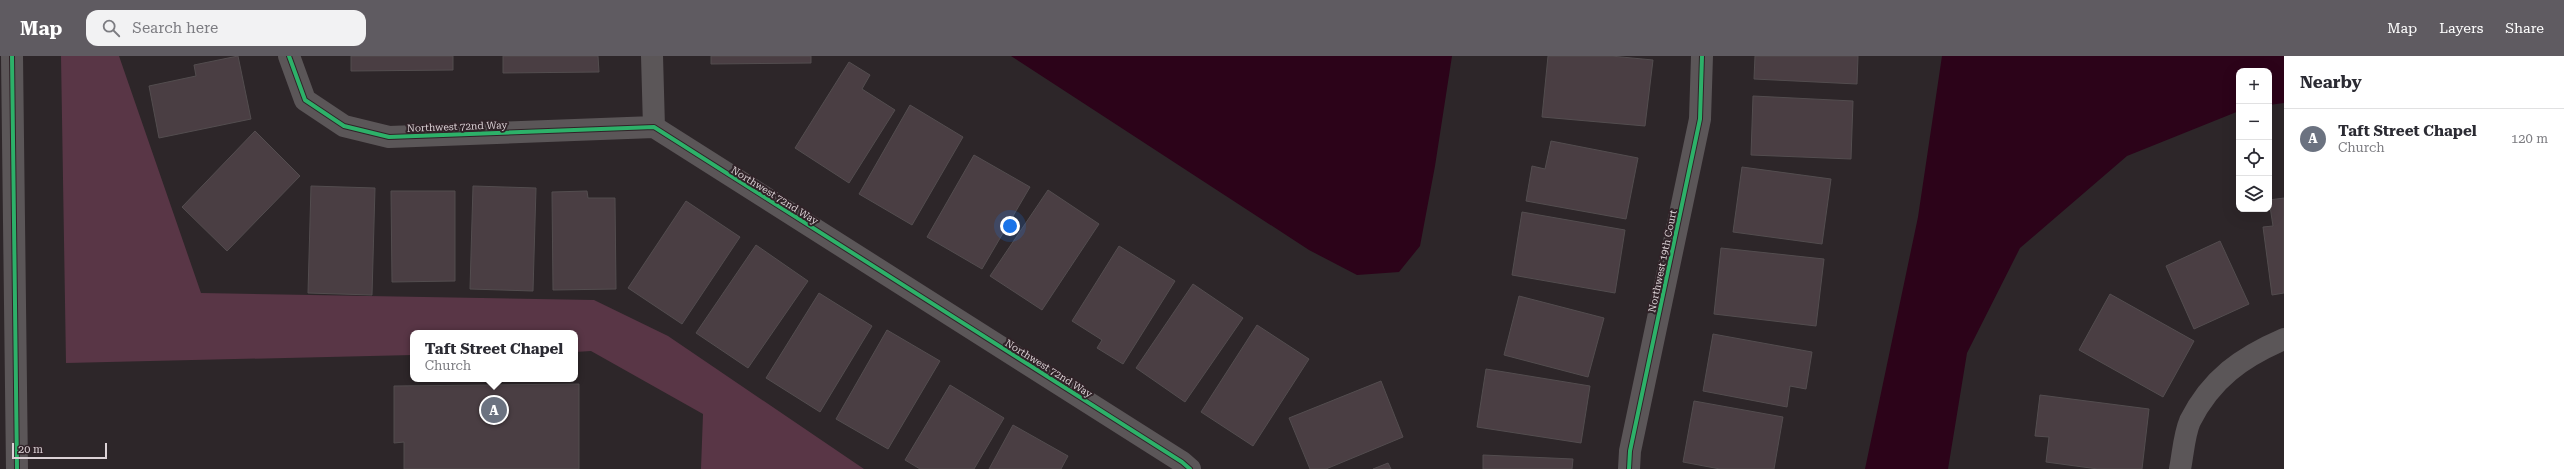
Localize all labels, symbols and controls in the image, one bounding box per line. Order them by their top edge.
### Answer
search box [86,10,366,46]
text: Map [20,17,62,40]
icon: search [100,17,122,39]
text: Search here [132,19,218,37]
text: Map [2387,20,2417,36]
text: Layers [2439,20,2483,36]
text: Share [2505,20,2544,36]
map controls [2236,68,2272,212]
button: + [2236,68,2272,104]
text: Nearby [2300,72,2362,92]
button: − [2236,104,2272,140]
street label: Northwest 72nd Way [407,119,507,134]
text: Taft Street Chapel [2338,122,2477,140]
text: A [2308,131,2318,146]
text: 120 m [2511,131,2548,146]
button: locate [2236,140,2272,176]
text: Church [2338,140,2385,155]
street label: Northwest 72nd Way [729,164,820,227]
button: layers [2236,176,2272,212]
street label: Northwest 19th Court [1646,209,1679,313]
your location [1000,216,1020,236]
popup [410,330,578,382]
street label: Northwest 72nd Way [1003,337,1094,400]
text: Taft Street Chapel [425,340,563,358]
text: Church [425,358,471,373]
pin: A [481,395,507,425]
scale bar [12,441,107,460]
text: 20 m [18,443,43,456]

